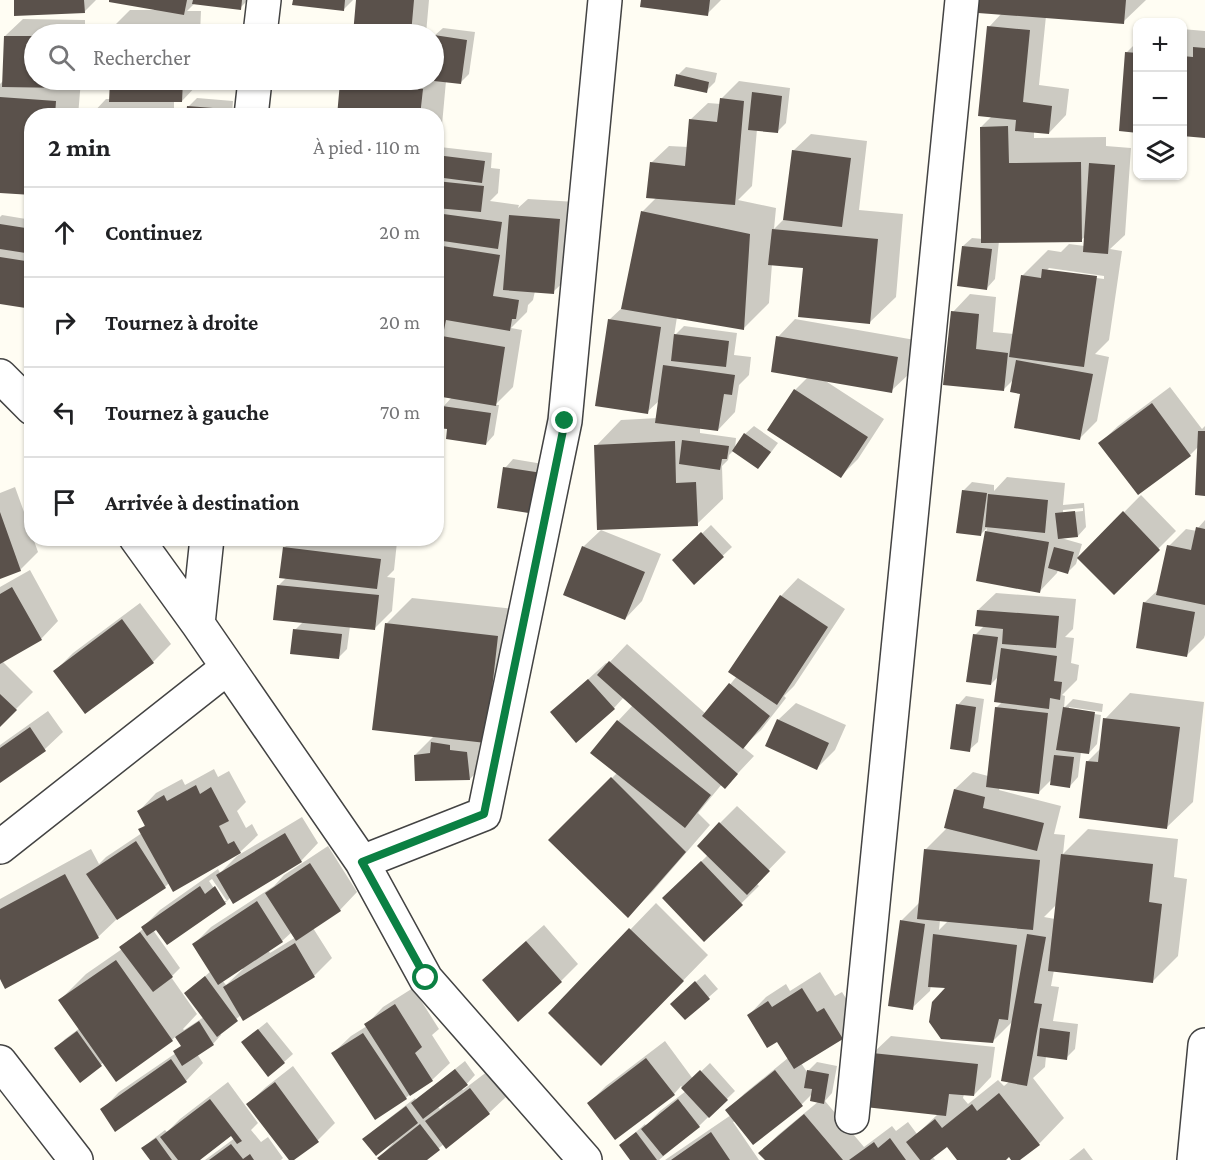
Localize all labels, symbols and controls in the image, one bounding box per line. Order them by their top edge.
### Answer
map controls [1133,18,1187,180]
button: + [1133,18,1187,72]
search box [24,24,444,90]
icon: search [45,41,78,74]
text: Rechercher [93,45,191,70]
button: − [1133,72,1187,126]
button: layers [1133,126,1187,180]
text: 2 min [48,133,111,162]
text: À pied · 110 m [313,136,420,158]
icon: ahead [48,216,81,249]
text: Continuez [105,220,202,245]
text: 20 m [379,221,420,243]
icon: right [48,306,81,339]
text: Tournez à droite [105,310,258,335]
text: 20 m [379,311,420,333]
icon: left [48,396,81,429]
text: Tournez à gauche [105,400,269,425]
text: 70 m [380,401,420,423]
route end [551,407,577,433]
icon: arrive [48,486,81,519]
text: Arrivée à destination [105,490,299,515]
route start [412,964,438,990]

